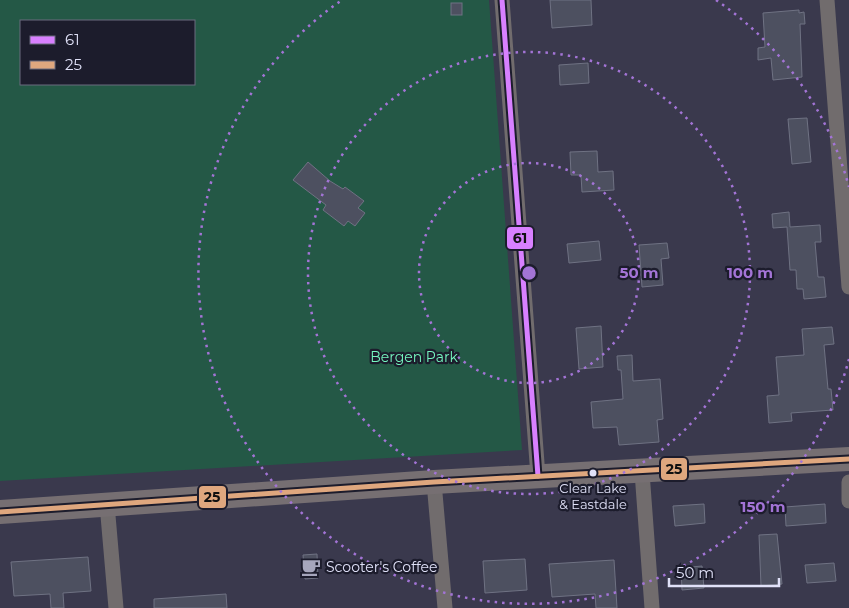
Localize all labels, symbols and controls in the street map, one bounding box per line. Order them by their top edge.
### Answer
legend [20,20,195,85]
text: 61 [65,30,80,49]
text: 25 [65,55,82,74]
line badge: 61 [506,226,534,250]
text: 61 [513,229,527,247]
text: 50 m [619,263,659,282]
text: 100 m [727,263,773,282]
centre of rings [520,264,538,282]
park label: Bergen Park [370,348,458,366]
line badge: 25 [660,457,688,481]
text: 25 [666,460,682,478]
marker: Clear Lake & Eastdale [588,468,598,478]
place label: Clear Lake & Eastdale [559,480,627,512]
line badge: 25 [198,485,227,509]
text: 25 [204,488,220,506]
text: 150 m [741,497,785,516]
cafe icon: Scooter's Coffee [300,556,322,578]
scale bar [669,556,779,588]
place label: Scooter's Coffee [326,558,437,576]
text: 50 m [676,563,714,582]

